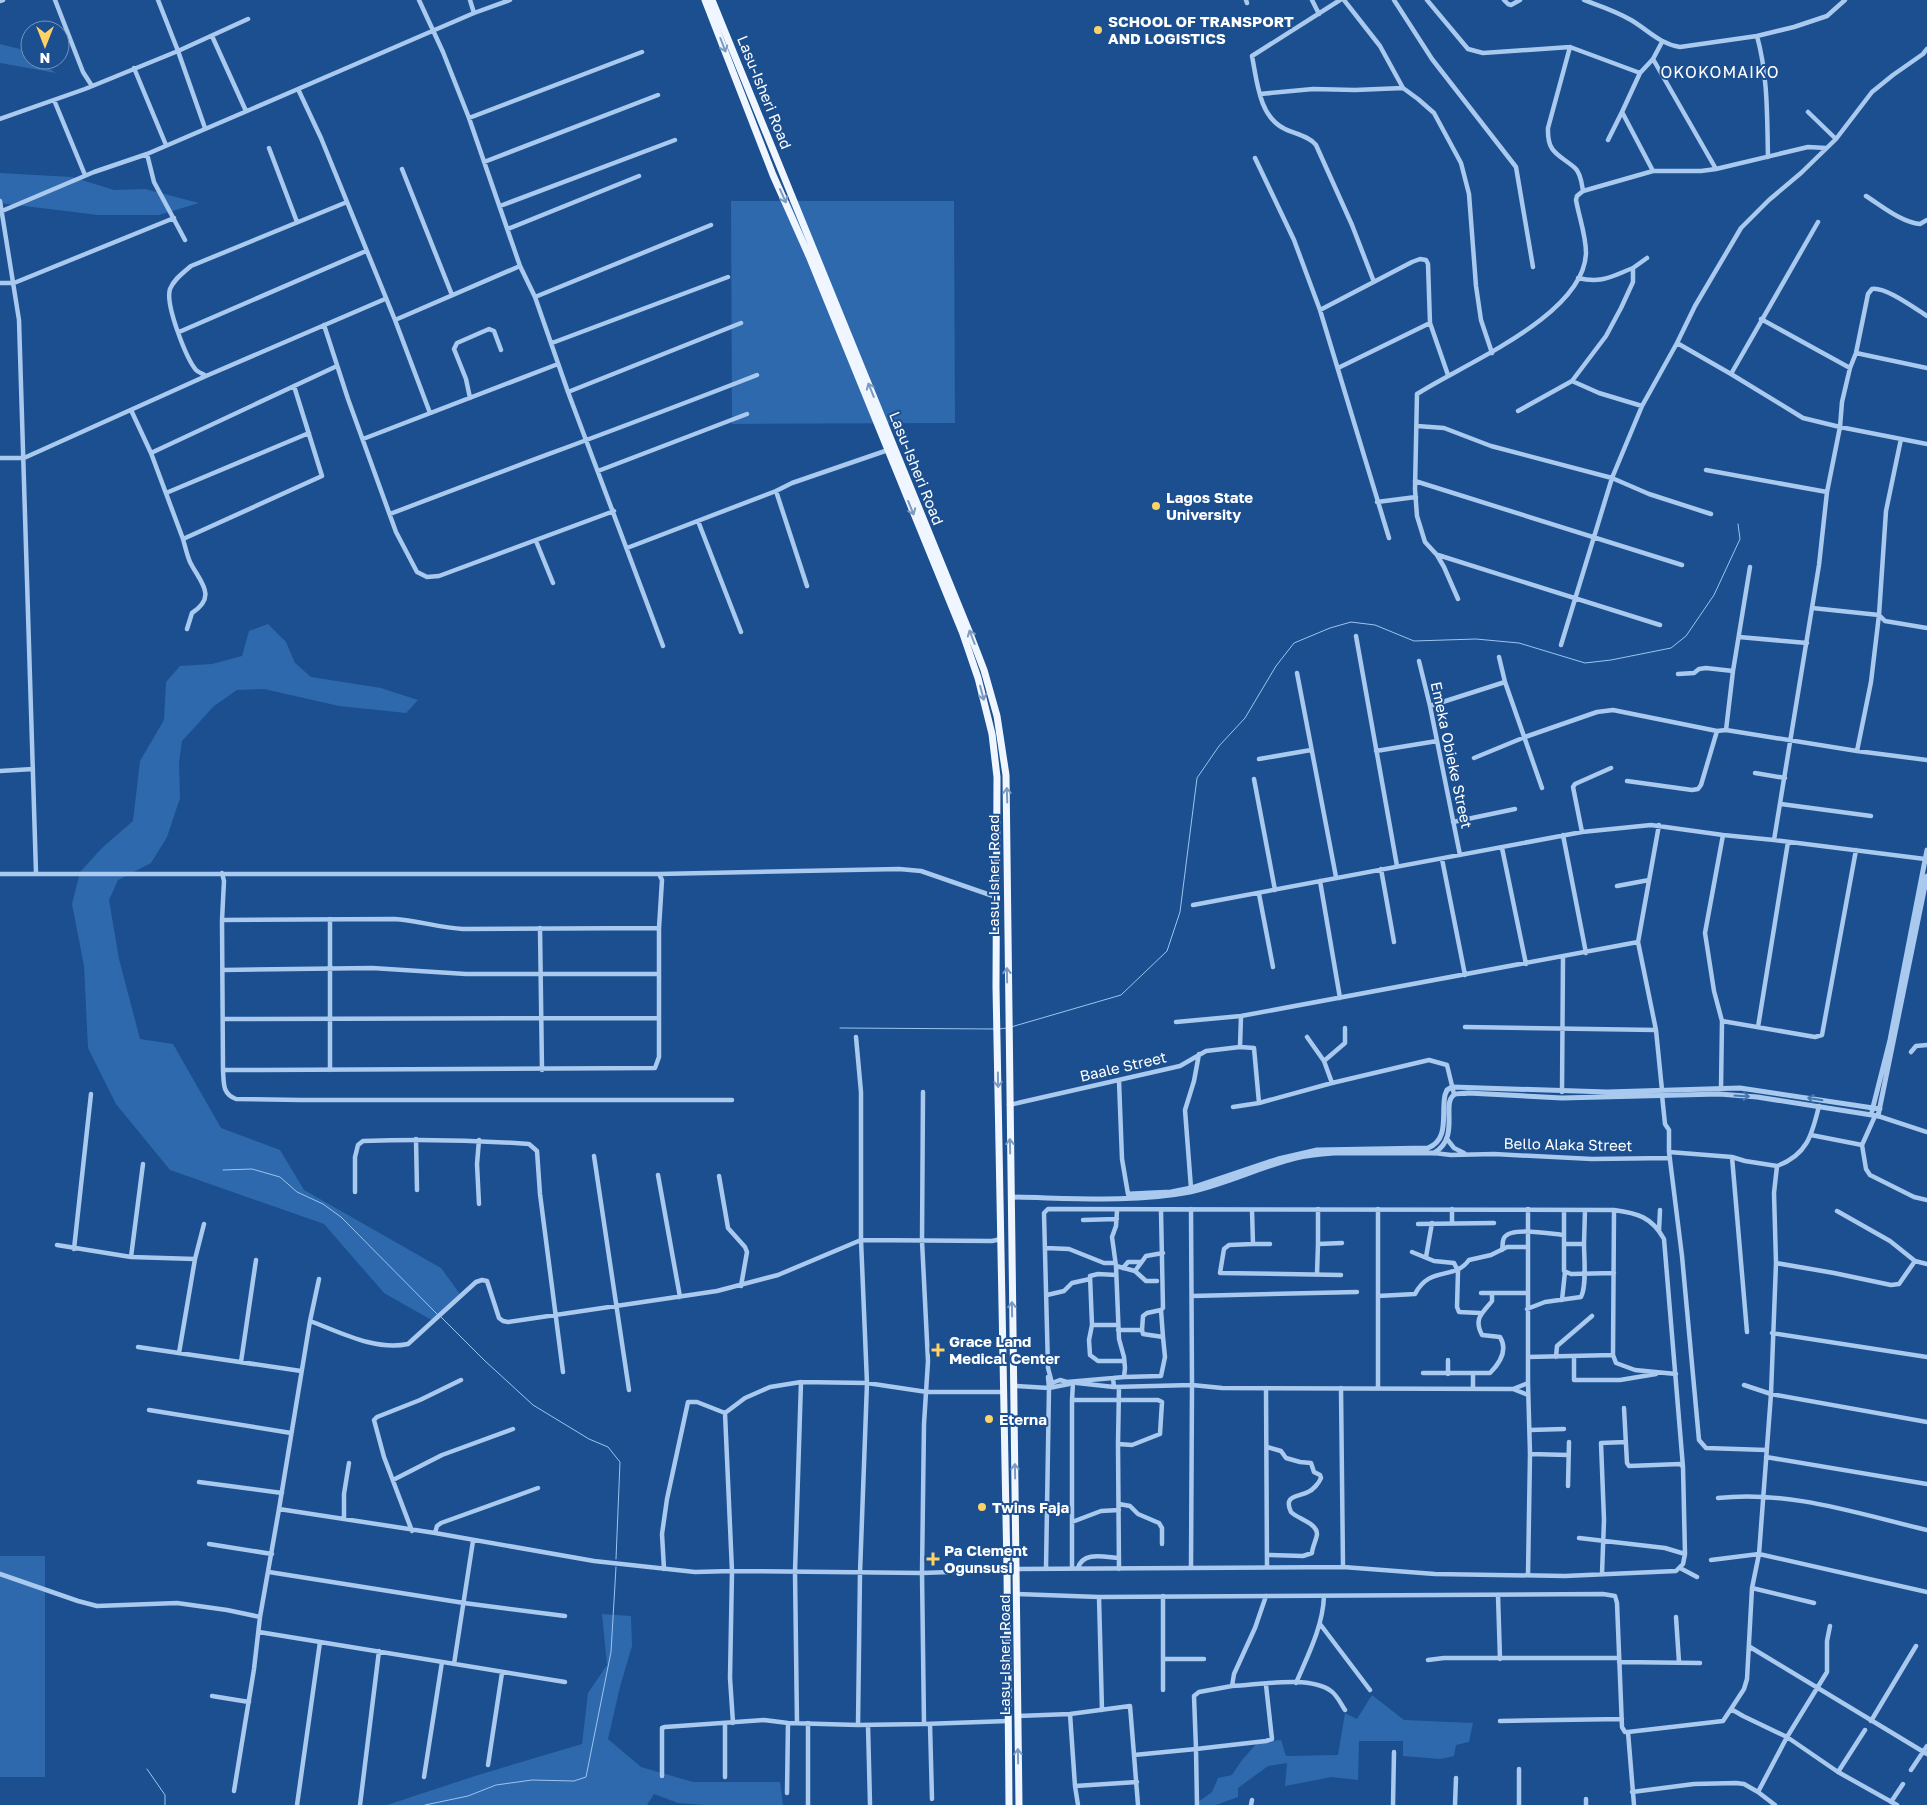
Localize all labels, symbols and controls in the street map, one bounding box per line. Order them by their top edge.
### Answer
place label: SCHOOL OF TRANSPORT AND LOGISTICS [1108,12,1294,47]
north arrow [20,20,70,70]
marker: SCHOOL OF TRANSPORT AND LOGISTICS [1092,24,1104,36]
street label: Lasu-Isheri Road [734,33,796,151]
one-way arrow [719,37,728,52]
text: N [40,50,50,67]
district label: OKOKOMAIKO [1660,62,1780,82]
one-way arrow [778,188,788,203]
one-way arrow [866,383,875,398]
street label: Lasu-Isheri Road [886,409,948,527]
place label: Lagos State University [1166,488,1253,523]
one-way arrow [907,500,916,516]
marker: Lagos State University [1150,500,1162,512]
one-way arrow [967,630,976,646]
street label: Emeka Obieke Street [1428,680,1476,830]
one-way arrow [978,684,987,700]
one-way arrow [1002,787,1011,803]
street label: Lasu-Isheri Road [984,815,1002,935]
one-way arrow [1003,967,1012,983]
street label: Baale Street [1078,1047,1168,1085]
one-way arrow [994,1072,1003,1088]
one-way arrow [1733,1091,1749,1100]
one-way arrow [1807,1094,1823,1104]
street label: Bello Alaka Street [1503,1134,1633,1154]
one-way arrow [1005,1139,1014,1155]
one-way arrow [1008,1301,1017,1317]
place label: Grace Land Medical Center [949,1332,1060,1367]
marker: Grace Land Medical Center [931,1343,945,1357]
place label: Eterna [999,1410,1047,1428]
marker: Eterna [983,1413,995,1425]
one-way arrow [1011,1464,1020,1480]
place label: Twins Faja [992,1498,1070,1516]
marker: Twins Faja [976,1501,988,1513]
place label: Pa Clement Ogunsusi [944,1541,1028,1576]
marker: Pa Clement Ogunsusi [926,1552,940,1566]
street label: Lasu-Isheri Road [995,1595,1013,1715]
one-way arrow [1013,1749,1023,1765]

